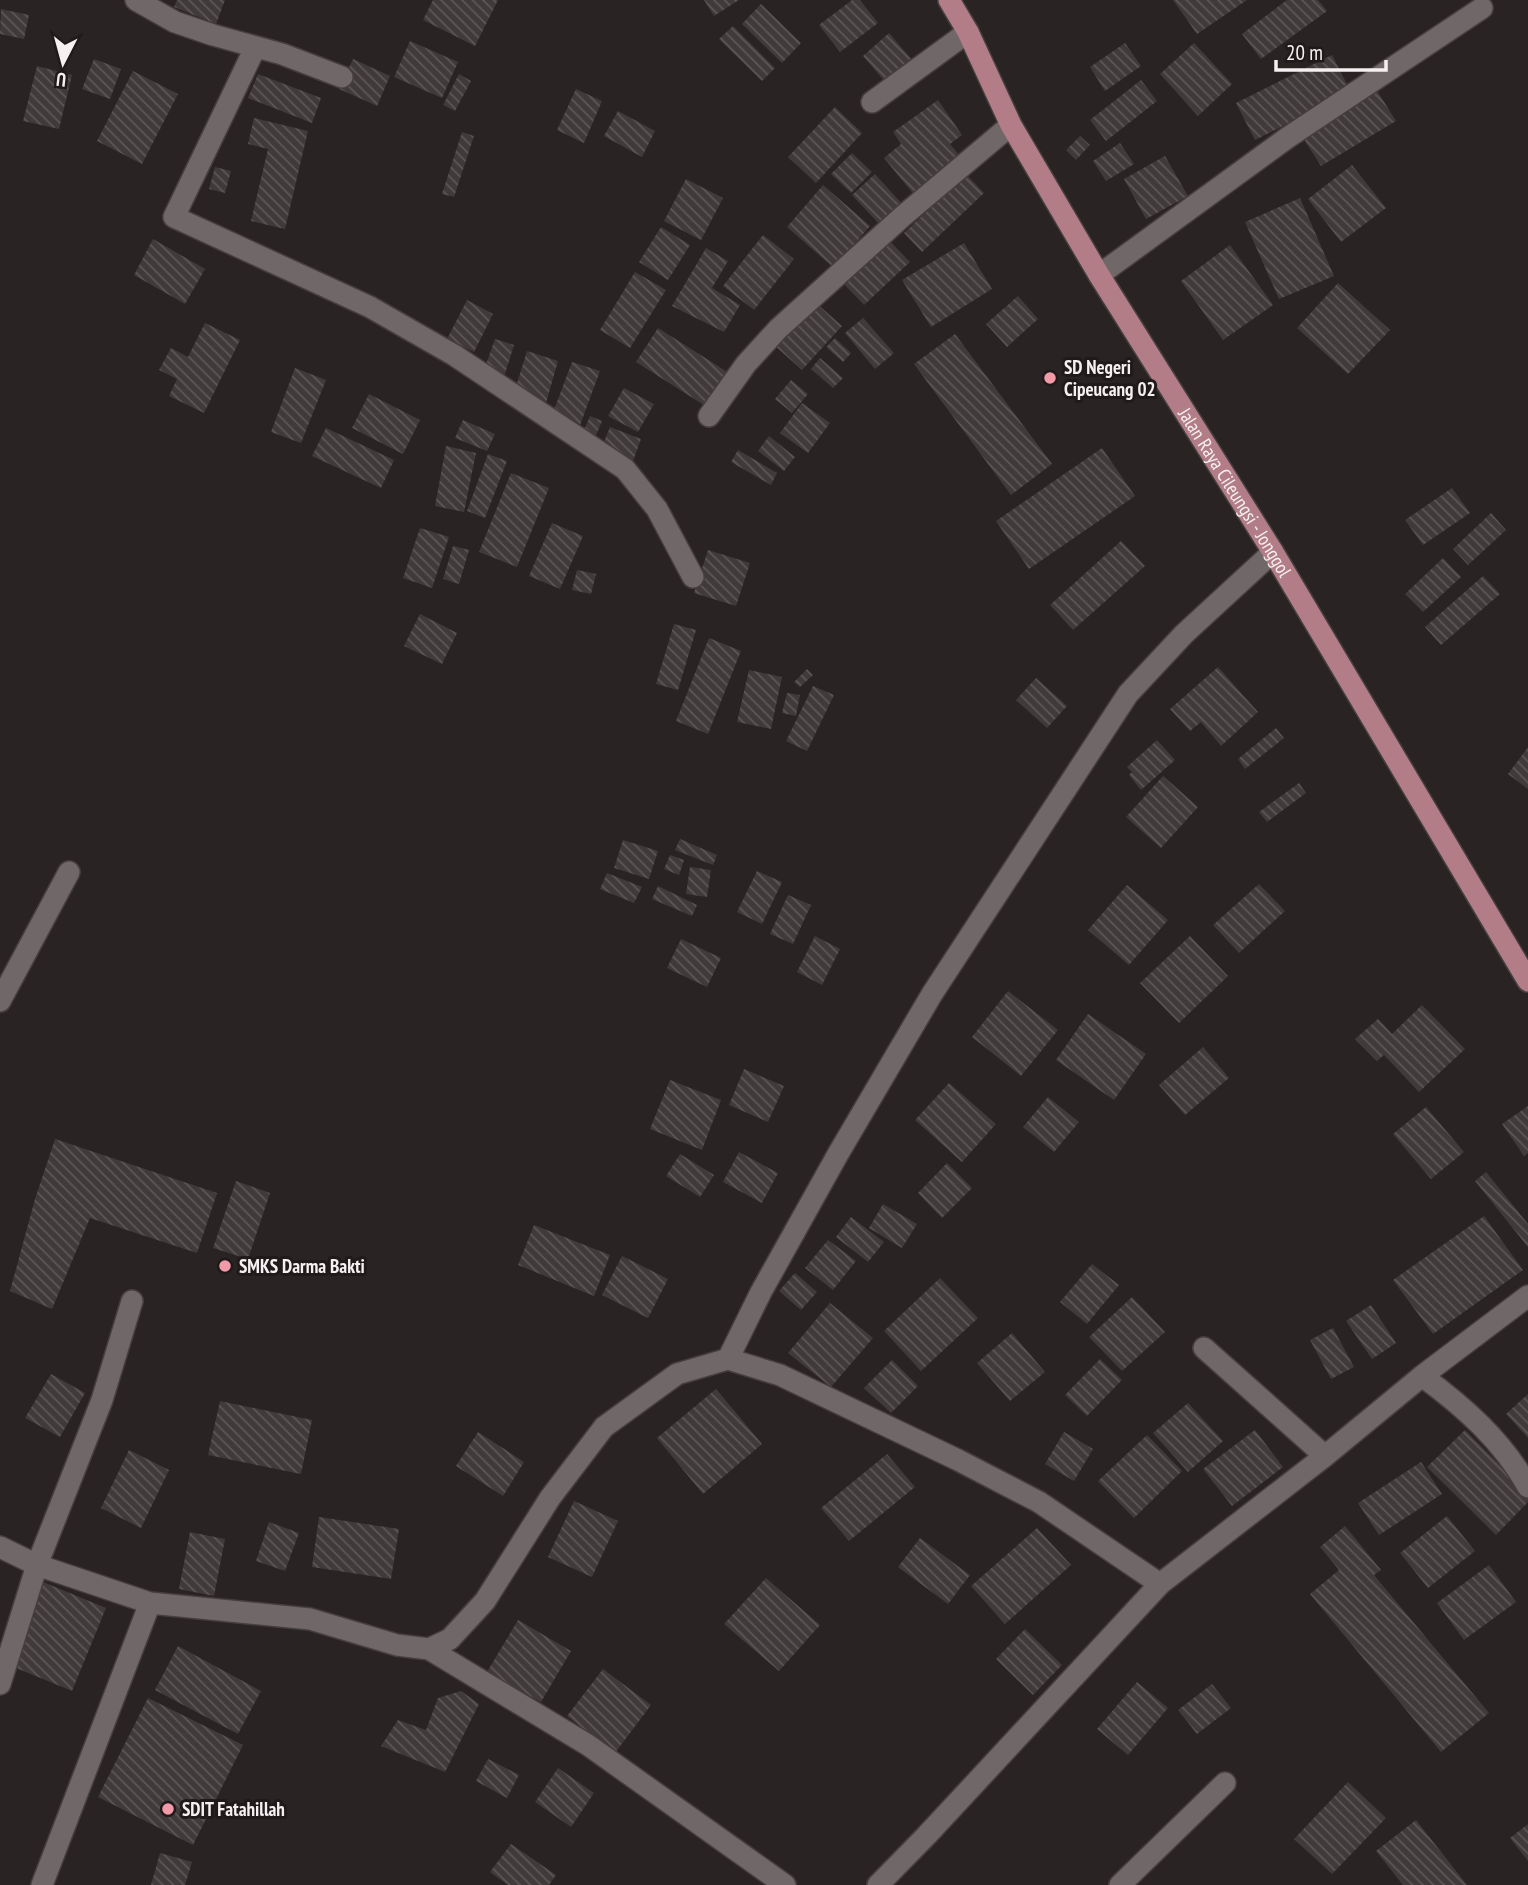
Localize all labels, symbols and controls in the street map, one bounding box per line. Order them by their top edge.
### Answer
north arrow [28,28,98,98]
scale bar [1276,28,1386,72]
text: 20 m [1286,39,1323,66]
text: U [55,67,67,92]
place label: SD Negeri Cipeucang 02 [1064,355,1156,401]
marker: SD Negeri Cipeucang 02 [1042,370,1058,386]
street label: Jalan Raya Cileungsi - Jonggol [1173,402,1297,582]
place label: SMKS Darma Bakti [239,1254,365,1278]
marker: SMKS Darma Bakti [217,1258,233,1274]
place label: SDIT Fatahillah [182,1797,285,1821]
marker: SDIT Fatahillah [160,1801,176,1817]

